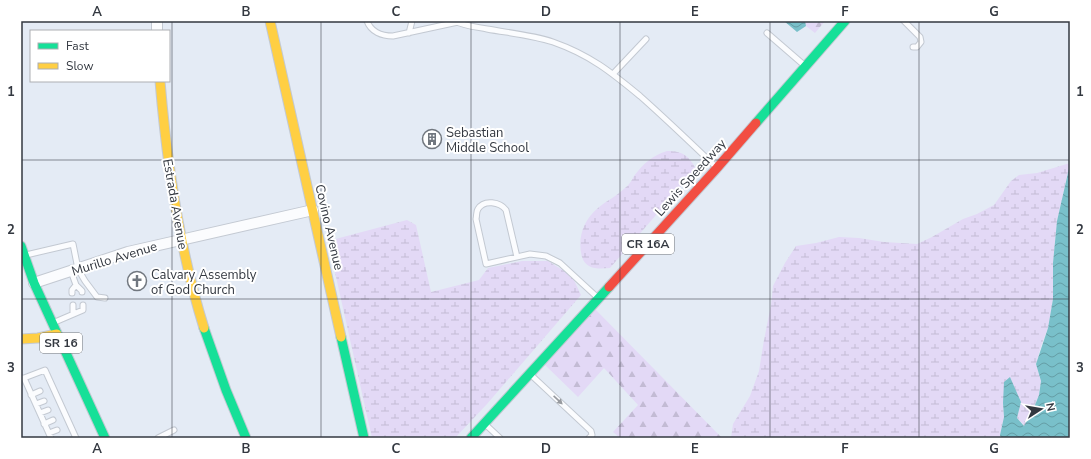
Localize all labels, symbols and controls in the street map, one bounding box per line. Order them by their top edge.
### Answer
text: A [92,3,102,21]
text: B [242,3,251,21]
text: C [392,3,401,21]
text: D [541,3,551,21]
text: E [691,3,699,21]
text: F [841,3,849,21]
text: G [989,3,999,21]
legend [30,30,170,82]
text: Fast [66,38,89,54]
text: Slow [66,58,94,74]
text: 1 [7,83,15,101]
text: 1 [1076,83,1084,101]
place label: Sebastian Middle School [446,124,529,157]
building icon: Sebastian Middle School [421,128,443,150]
street label: Lewis Speedway [651,135,731,220]
street label: Estrada Avenue [158,157,192,251]
street label: Covino Avenue [310,183,348,272]
text: 2 [7,221,15,239]
text: 2 [1076,221,1084,239]
road number: CR 16A [622,234,674,254]
street label: Murillo Avenue [69,237,159,281]
place label: Calvary Assembly of God Church [151,266,257,299]
church icon: Calvary Assembly of God Church [126,270,148,292]
road number: SR 16 [40,333,82,353]
text: 3 [7,359,15,377]
text: 3 [1076,359,1084,377]
north arrow [1021,389,1061,429]
one-way arrow [553,395,563,405]
text: N [1042,401,1058,413]
text: A [92,440,102,458]
text: B [242,440,251,458]
text: C [392,440,401,458]
text: D [541,440,551,458]
text: E [691,440,699,458]
text: F [841,440,849,458]
text: G [989,440,999,458]

